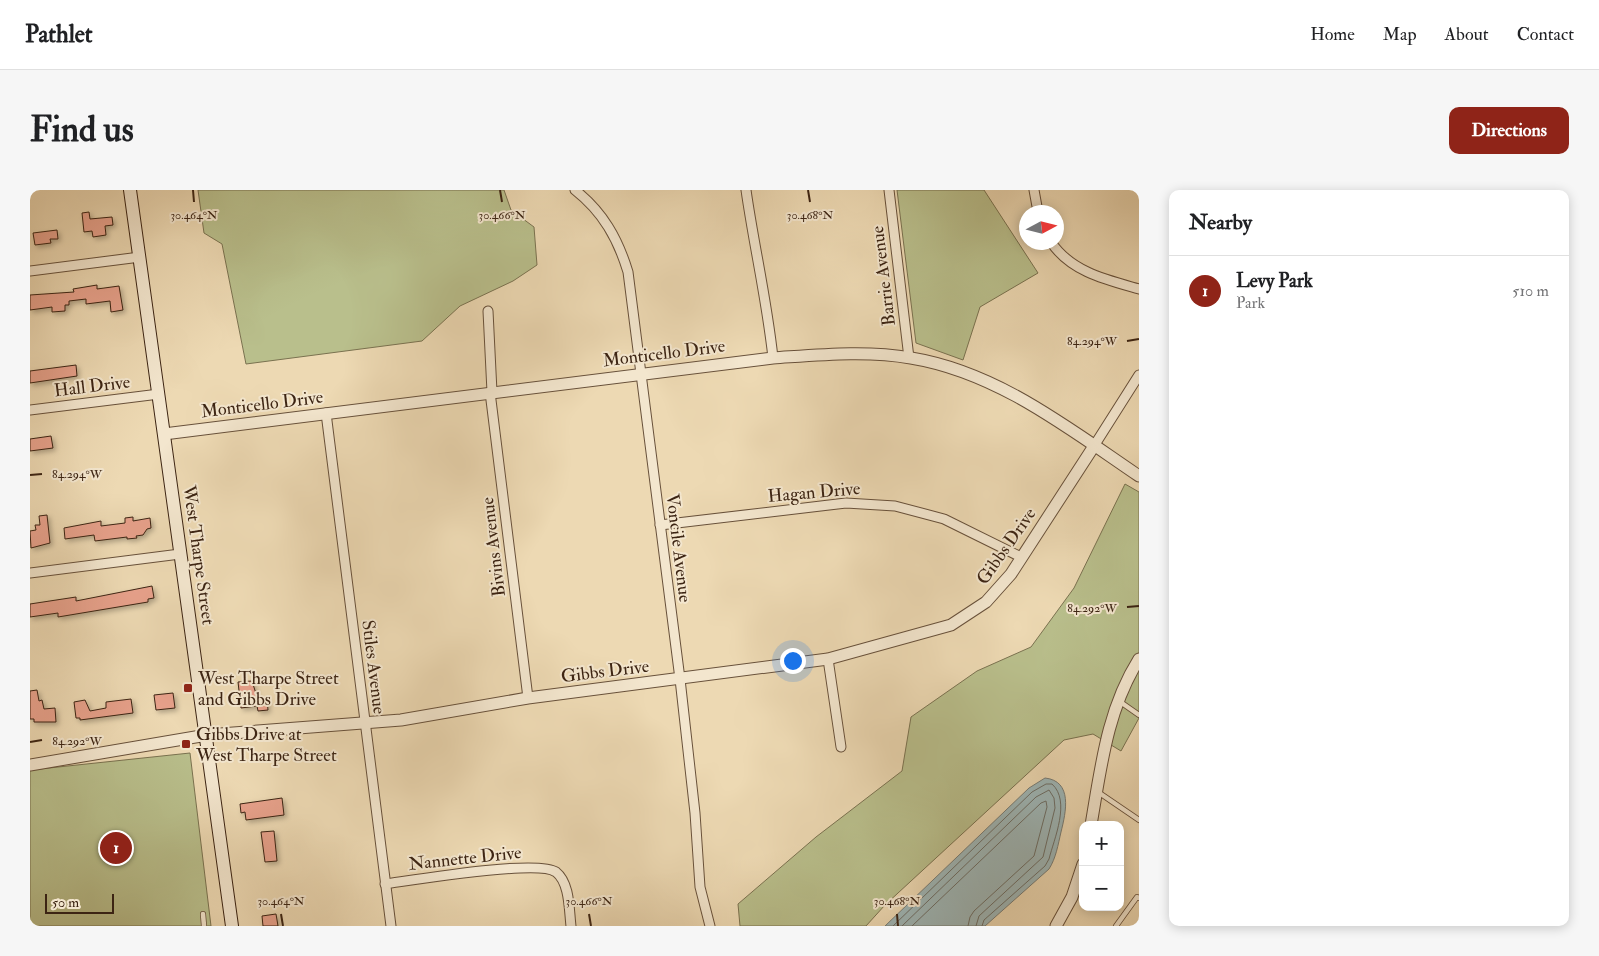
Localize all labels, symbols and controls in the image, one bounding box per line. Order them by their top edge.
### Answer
text: Pathlet [25,19,93,50]
text: Home [1310,23,1355,46]
text: Map [1383,23,1417,46]
text: About [1445,23,1489,46]
text: Contact [1517,23,1574,46]
button: Directions [1449,107,1569,154]
text: Find us [30,108,134,152]
north arrow [1019,205,1064,250]
text: 30.464°N [170,208,218,223]
text: 30.466°N [479,208,526,223]
text: 30.468°N [787,208,833,223]
text: Nearby [1189,209,1252,236]
street label: Barrie Avenue [866,224,901,327]
text: Levy Park [1236,269,1313,293]
text: 1 [1202,281,1208,301]
text: 510 m [1512,281,1549,301]
text: Park [1236,293,1265,313]
text: 84.294°W [1067,334,1118,349]
street label: Monticello Drive [602,335,727,372]
street label: Hall Drive [53,370,132,403]
street label: Monticello Drive [200,386,325,423]
text: 84.294°W [52,467,103,482]
street label: Hagan Drive [767,477,862,508]
street label: West Tharpe Street [177,483,220,627]
street label: Voncile Avenue [660,492,697,604]
street label: Bivins Avenue [476,495,511,598]
street label: Gibbs Drive [972,503,1042,589]
text: 84.292°W [1067,601,1118,616]
street label: Stiles Avenue [356,619,391,716]
your location [780,648,806,674]
street label: Gibbs Drive [560,655,651,688]
place label: West Tharpe Street and Gibbs Drive [197,667,339,711]
marker: West Tharpe Street and Gibbs Drive [182,682,194,694]
place label: Gibbs Drive at West Tharpe Street [195,723,337,767]
text: 84.292°W [52,734,103,749]
marker: Gibbs Drive at West Tharpe Street [180,738,192,750]
map controls [1079,821,1124,911]
button: + [1079,821,1124,866]
pin: 1 [100,829,132,867]
street label: Nannette Drive [407,841,523,876]
button: − [1079,866,1124,911]
scale bar [45,891,114,914]
text: 50 m [52,894,79,911]
text: 30.464°N [257,894,305,909]
text: 30.466°N [566,894,613,909]
text: 30.468°N [874,894,920,909]

